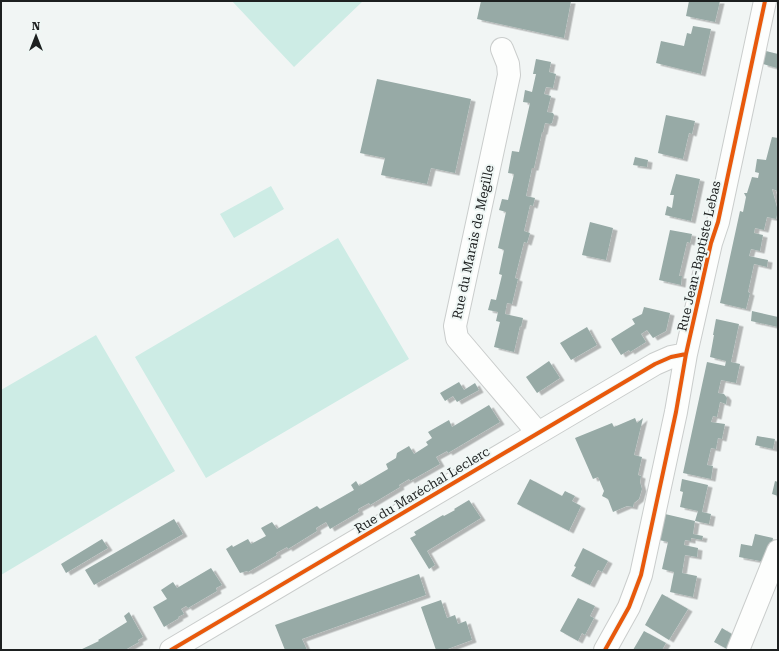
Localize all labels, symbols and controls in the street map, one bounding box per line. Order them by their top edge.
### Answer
north arrow [16,16,56,56]
text: N [32,20,41,33]
street label: Rue du Marais de Megille [449,164,497,320]
street label: Rue Jean-Baptiste Lebas [674,179,724,333]
street label: Rue du Maréchal Leclerc [352,444,492,536]

